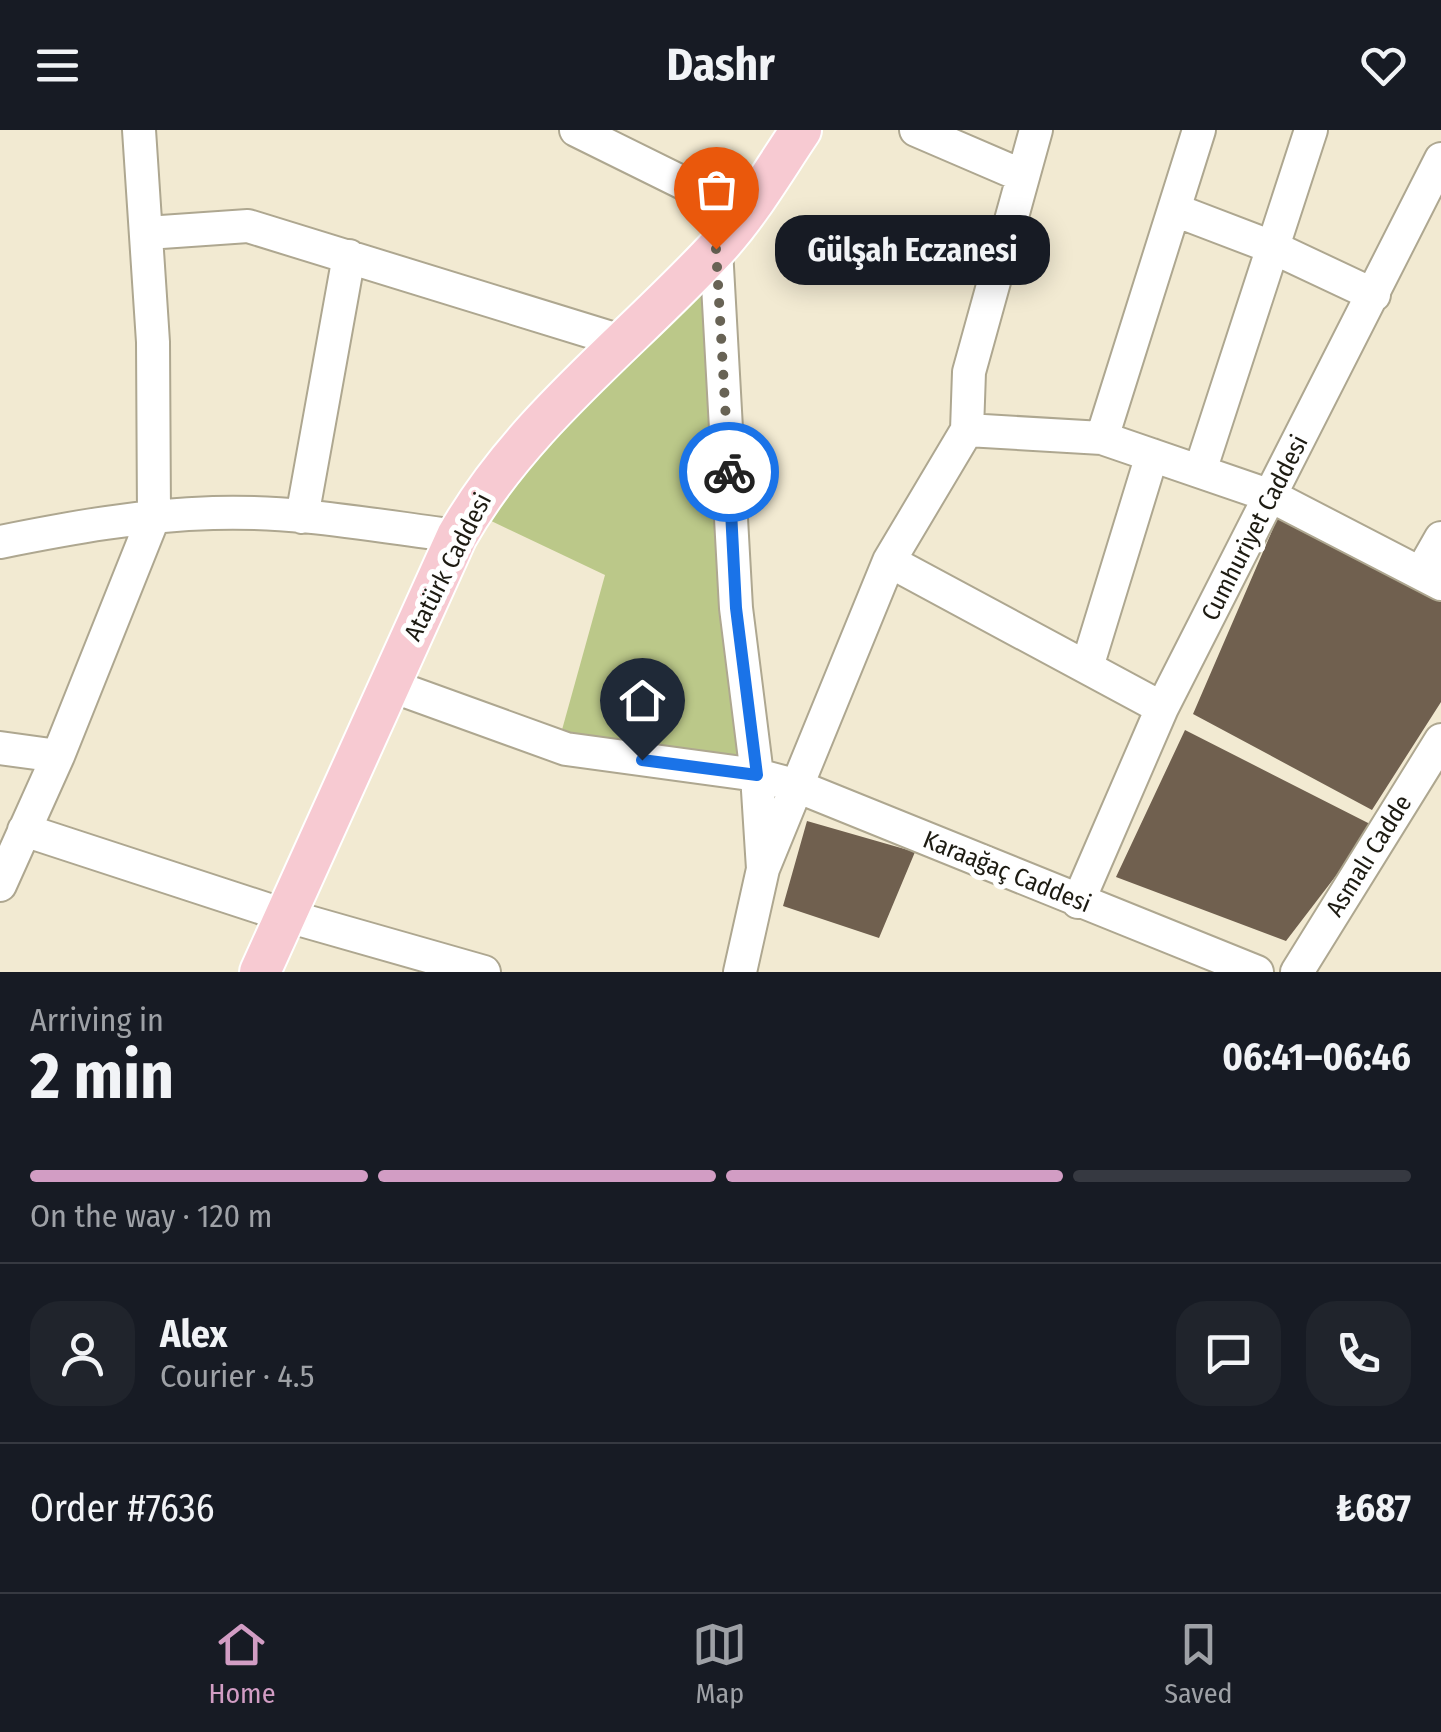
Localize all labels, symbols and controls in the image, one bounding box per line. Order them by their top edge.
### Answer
icon: menu [30,38,85,93]
text: Dashr [666,38,775,92]
icon: heart [1356,38,1411,93]
pin [674,147,759,250]
icon: bag [689,162,744,217]
callout: Gülşah Eczanesi [776,214,1051,284]
text: Gülşah Eczanesi [807,231,1018,269]
courier [679,422,779,522]
street label: Cumhuriyet Caddesi [1195,430,1315,626]
icon: bike [702,445,757,500]
street label: Atatürk Caddesi [398,488,498,646]
pin [600,658,685,761]
icon: home [615,673,670,728]
street label: Asmalı Cadde [1320,790,1418,922]
street label: Karaağaç Caddesi [919,825,1095,919]
text: Arriving in [30,1001,164,1039]
text: 06:41–06:46 [1222,1034,1411,1080]
text: 2 min [30,1037,174,1115]
text: On the way · 120 m [30,1197,272,1235]
button: person [30,1301,135,1406]
button: chat [1176,1301,1281,1406]
button: phone [1306,1301,1411,1406]
text: Alex [160,1311,227,1357]
text: Courier · 4.5 [160,1357,315,1395]
text: Order #7636 [30,1485,215,1531]
text: ₺687 [1336,1485,1411,1531]
tab: Home [208,1617,275,1710]
tab: Map [692,1617,747,1710]
tab: Saved [1164,1617,1233,1710]

